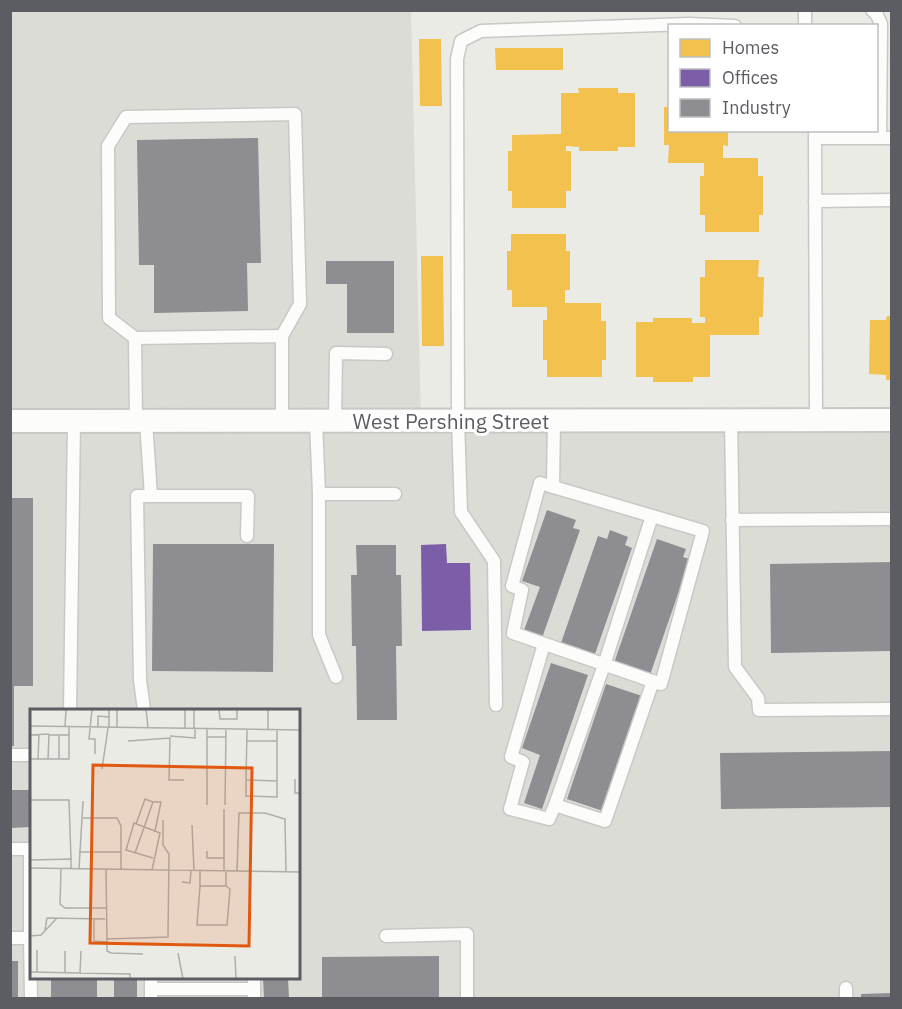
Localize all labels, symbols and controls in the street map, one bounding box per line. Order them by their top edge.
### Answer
legend [668,24,878,132]
text: Homes [722,36,779,59]
text: Offices [722,66,778,89]
text: Industry [722,96,791,119]
street label: West Pershing Street [353,407,549,435]
inset map [30,709,300,979]

